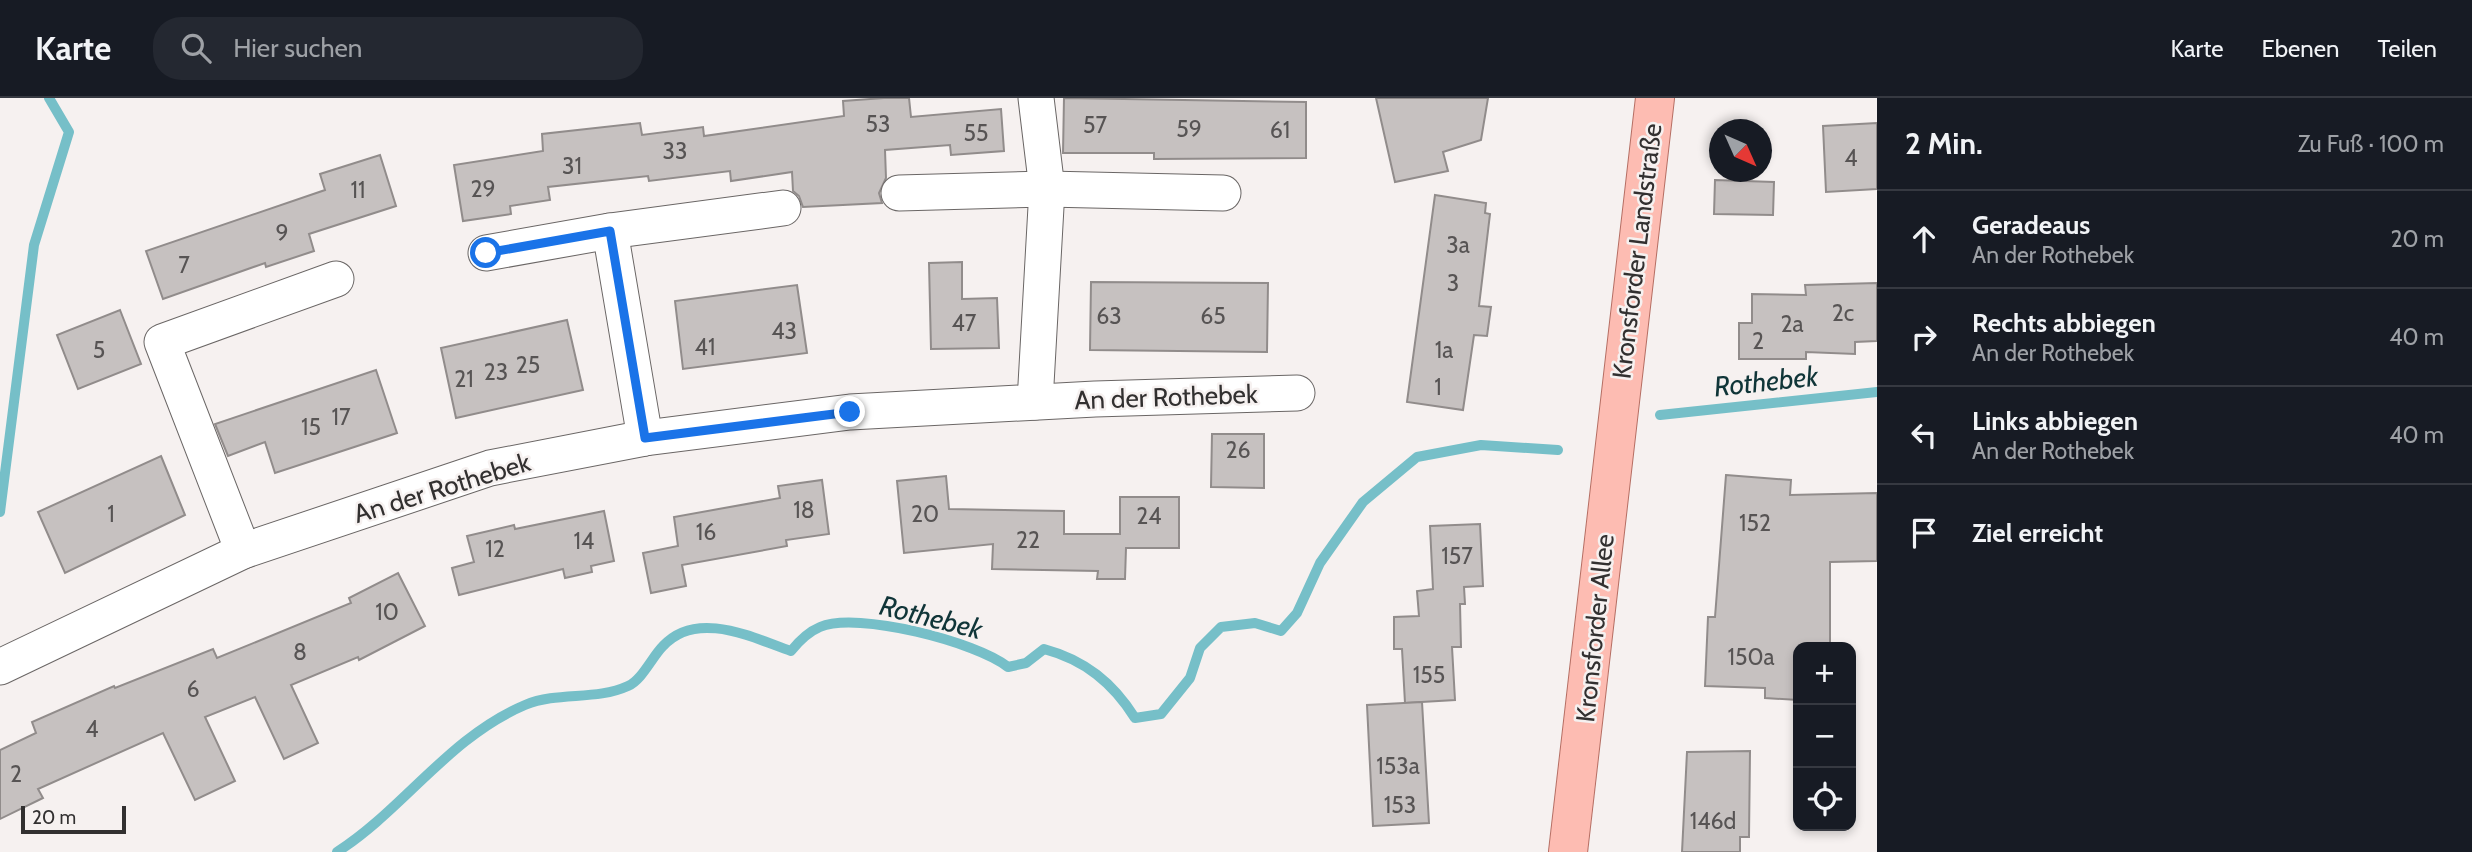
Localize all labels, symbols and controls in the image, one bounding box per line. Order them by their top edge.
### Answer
search box [153,17,643,80]
text: Karte [35,28,111,68]
icon: search [177,29,215,67]
text: Hier suchen [233,32,362,64]
text: Karte [2170,34,2223,63]
text: Ebenen [2261,34,2339,63]
text: Teilen [2377,34,2437,63]
house number: 53 [866,110,890,138]
house number: 57 [1083,111,1107,139]
house number: 59 [1176,115,1202,143]
house number: 61 [1270,116,1290,144]
house number: 55 [964,119,988,147]
north arrow [1709,119,1772,182]
street label: Kronsforder Landstraße [1605,121,1669,381]
text: 2 Min. [1905,125,1983,162]
text: Zu Fuß · 100 m [2298,130,2444,158]
house number: 33 [663,137,687,165]
house number: 4 [1844,144,1858,172]
house number: 31 [562,152,582,180]
house number: 29 [470,175,496,203]
house number: 11 [351,176,366,204]
text: Geradeaus [1972,209,2090,241]
house number: 9 [275,219,289,247]
icon: ahead [1905,220,1943,258]
text: 20 m [2391,225,2444,253]
house number: 3a [1446,231,1470,259]
route start [470,237,501,268]
text: An der Rothebek [1972,241,2134,269]
house number: 7 [178,251,190,279]
house number: 3 [1447,269,1459,297]
house number: 2c [1832,299,1854,327]
house number: 63 [1096,302,1122,330]
house number: 65 [1200,302,1226,330]
text: Rechts abbiegen [1972,307,2156,339]
house number: 47 [952,309,977,337]
house number: 2a [1780,310,1804,338]
house number: 43 [771,317,797,345]
icon: right [1905,318,1943,356]
text: 40 m [2389,323,2444,351]
house number: 2 [1752,327,1764,355]
house number: 41 [695,333,715,361]
house number: 5 [93,336,105,364]
house number: 1a [1435,336,1453,364]
text: An der Rothebek [1972,339,2134,367]
house number: 25 [516,351,540,379]
house number: 23 [484,358,508,386]
water label: Rothebek [1712,359,1821,403]
house number: 21 [454,365,474,393]
house number: 1 [1434,373,1442,401]
street label: An der Rothebek [1074,378,1258,416]
route end [834,396,865,427]
house number: 17 [331,403,351,431]
text: Links abbiegen [1972,405,2138,437]
house number: 15 [301,413,321,441]
icon: left [1905,416,1943,454]
text: 40 m [2389,421,2444,449]
house number: 26 [1225,436,1251,464]
text: An der Rothebek [1972,437,2134,465]
street label: An der Rothebek [350,446,535,530]
house number: 18 [793,496,815,524]
house number: 1 [107,500,115,528]
house number: 20 [911,500,939,528]
house number: 24 [1136,502,1162,530]
house number: 152 [1739,509,1771,537]
icon: arrive [1905,514,1943,552]
text: Ziel erreicht [1972,517,2103,549]
house number: 16 [696,518,716,546]
house number: 22 [1016,526,1040,554]
house number: 14 [574,527,594,555]
street label: Kronsforder Allee [1569,532,1621,724]
house number: 12 [485,535,505,563]
house number: 157 [1441,542,1473,570]
water label: Rothebek [876,588,987,646]
house number: 10 [375,598,399,626]
house number: 8 [293,638,307,666]
map controls [1793,642,1856,831]
button: + [1793,642,1856,705]
house number: 150a [1727,643,1775,671]
house number: 155 [1413,661,1445,689]
house number: 6 [186,675,200,703]
button: − [1793,705,1856,768]
house number: 4 [85,715,99,743]
house number: 153a [1376,752,1420,780]
house number: 2 [10,760,22,788]
button: locate [1793,768,1856,831]
house number: 153 [1384,791,1416,819]
scale bar [21,803,126,835]
text: 20 m [32,806,76,829]
house number: 146d [1690,807,1736,835]

